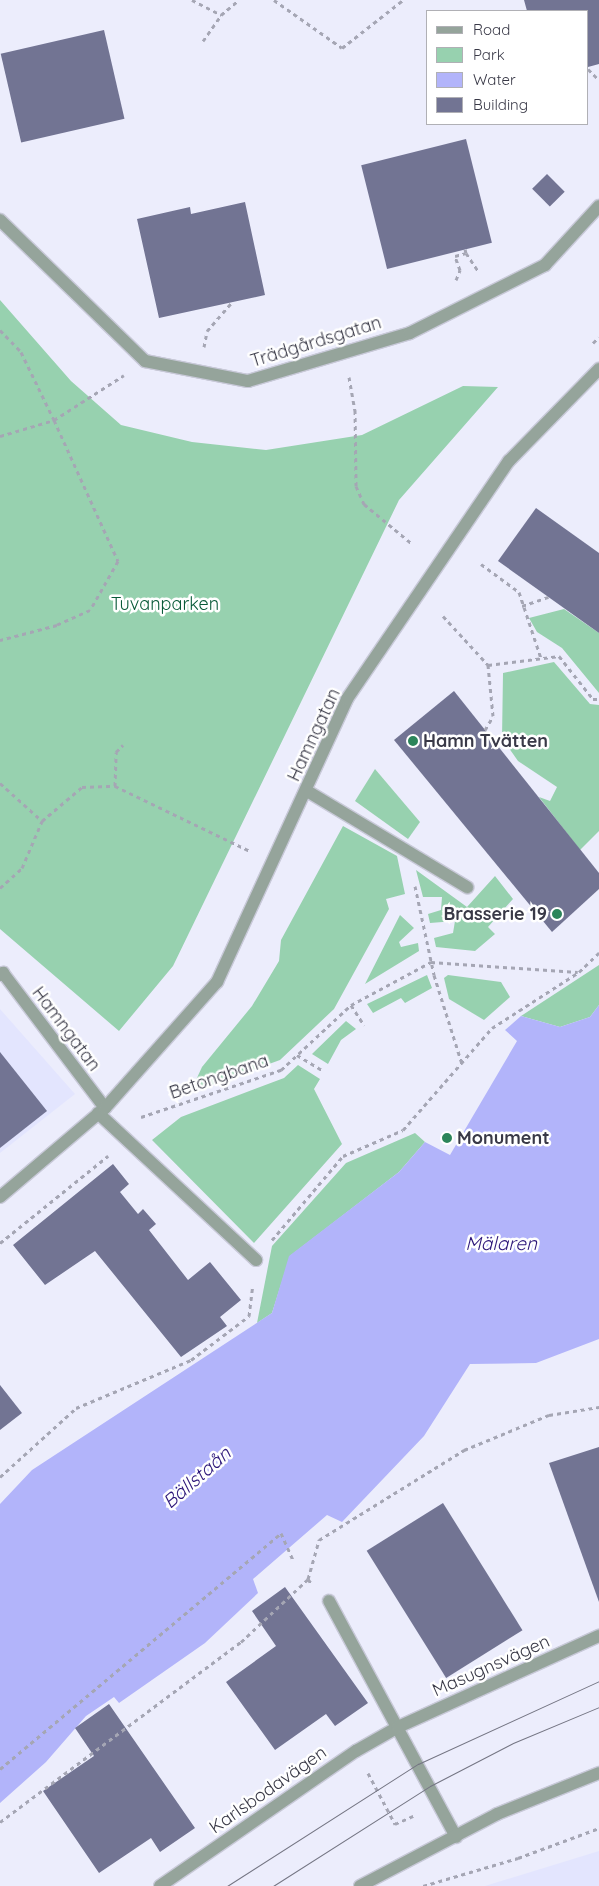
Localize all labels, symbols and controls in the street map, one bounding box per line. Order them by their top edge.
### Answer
legend [426,10,589,125]
text: Road [473,20,510,39]
text: Park [473,45,505,64]
text: Water [473,70,516,89]
text: Building [473,95,528,114]
street label: Trädgårdsgatan [248,312,384,372]
park label: Tuvanparken [111,593,219,615]
street label: Hamngatan [283,685,345,785]
place label: Hamn Tvätten [423,730,548,752]
marker: Hamn Tvätten [407,735,419,747]
place label: Brasserie 19 [443,903,547,925]
marker: Brasserie 19 [551,908,563,920]
street label: Hamngatan [27,983,105,1075]
street label: Betongbana [167,1050,271,1104]
place label: Monument [457,1127,550,1149]
marker: Monument [441,1132,453,1144]
water label: Mälaren [465,1233,537,1255]
water label: Bällstaån [159,1442,235,1514]
street label: Masugnsvägen [429,1630,553,1702]
street label: Karlsbodavägen [205,1742,331,1838]

